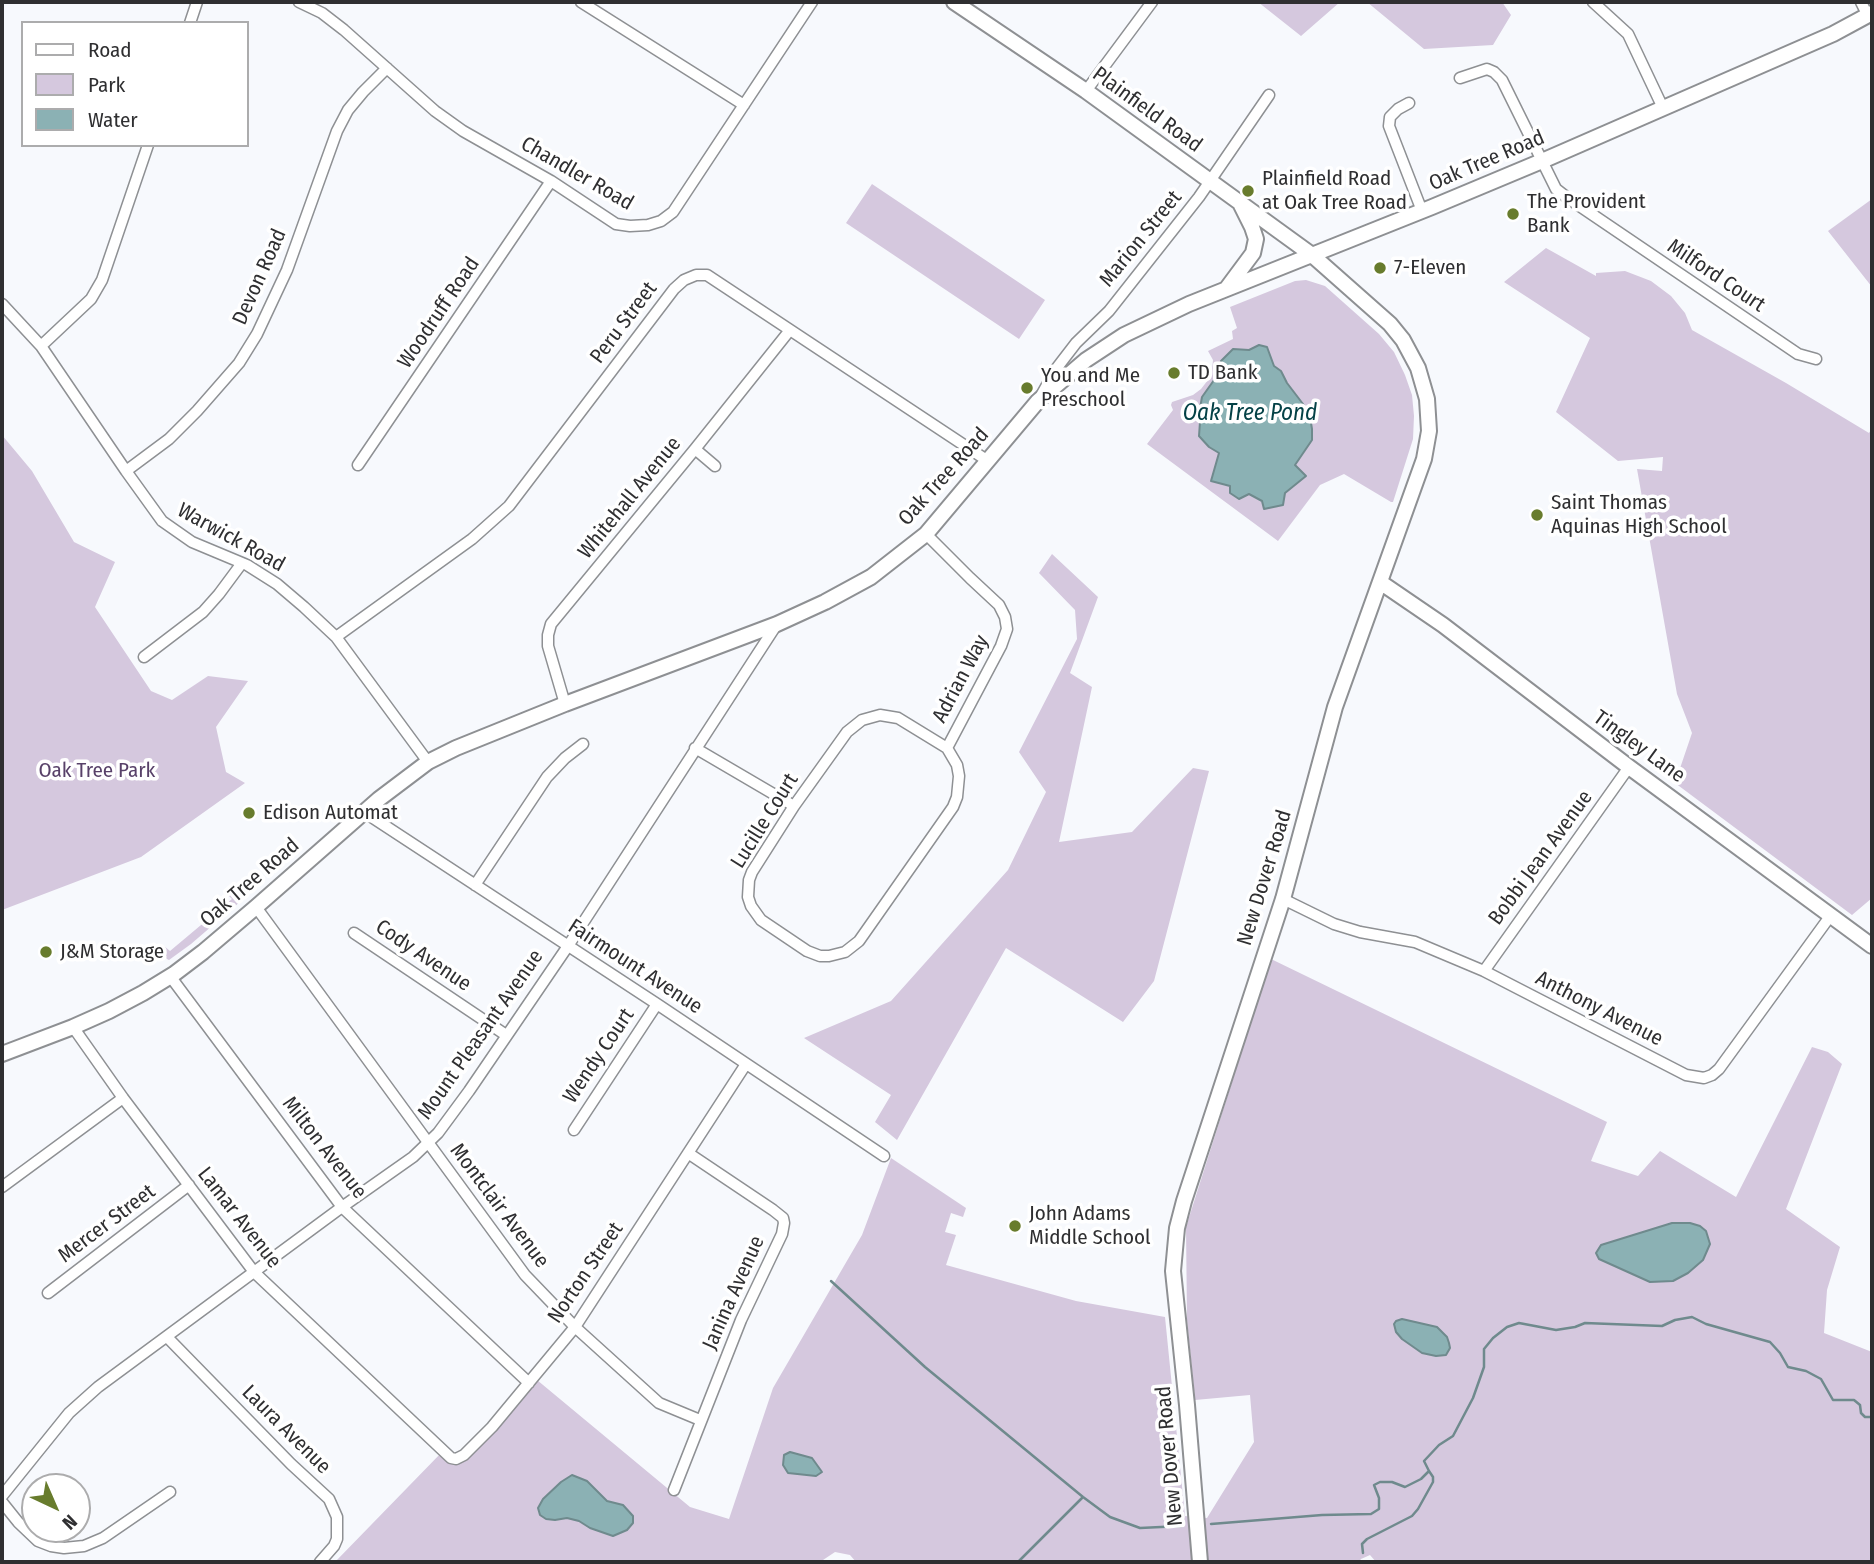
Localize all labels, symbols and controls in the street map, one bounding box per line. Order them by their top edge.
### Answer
legend [21,21,248,147]
text: Road [88,37,132,63]
street label: Plainfield Road [1087,62,1207,158]
text: Park [88,72,125,98]
text: Water [88,107,138,133]
street label: Oak Tree Road [1425,125,1549,197]
street label: Chandler Road [516,132,638,216]
place label: Plainfield Road at Oak Tree Road [1262,166,1407,216]
marker: Plainfield Road at Oak Tree Road [1240,183,1256,199]
street label: Marion Street [1095,186,1187,292]
place label: The Provident Bank [1527,189,1646,239]
marker: The Provident Bank [1505,206,1521,222]
street label: Devon Road [228,225,292,329]
street label: Milford Court [1662,234,1770,318]
street label: Woodruff Road [393,253,485,373]
place label: 7-Eleven [1394,255,1466,281]
marker: 7-Eleven [1372,260,1388,276]
street label: Peru Street [585,277,663,369]
place label: TD Bank [1188,360,1257,386]
place label: You and Me Preschool [1041,363,1140,413]
marker: TD Bank [1166,365,1182,381]
marker: You and Me Preschool [1019,380,1035,396]
water label: Oak Tree Pond [1183,400,1317,428]
street label: Oak Tree Road [893,423,995,531]
street label: Whitehall Avenue [573,432,687,564]
place label: Saint Thomas Aquinas High School [1551,490,1727,540]
street label: Warwick Road [173,498,289,578]
marker: Saint Thomas Aquinas High School [1529,507,1545,523]
street label: Adrian Way [927,631,995,727]
street label: Tingley Lane [1588,705,1690,789]
park label: Oak Tree Park [39,758,155,784]
street label: Lucille Court [726,769,804,873]
street label: Bobbi Jean Avenue [1484,786,1598,930]
place label: Edison Automat [263,800,398,826]
marker: Edison Automat [241,805,257,821]
street label: New Dover Road [1232,807,1298,949]
street label: Oak Tree Road [195,833,305,933]
street label: Fairmount Avenue [563,914,707,1020]
street label: Cody Avenue [370,915,476,997]
place label: J&M Storage [60,939,164,965]
marker: J&M Storage [38,944,54,960]
street label: Mount Pleasant Avenue [413,945,549,1125]
street label: Anthony Avenue [1531,966,1667,1052]
street label: Wendy Court [558,1004,640,1108]
street label: Milton Avenue [276,1092,372,1204]
street label: Montclair Avenue [444,1139,554,1273]
street label: Lamar Avenue [192,1162,286,1274]
street label: Mercer Street [54,1179,160,1269]
place label: John Adams Middle School [1029,1201,1151,1251]
street label: Norton Street [543,1218,629,1328]
marker: John Adams Middle School [1007,1218,1023,1234]
street label: Janina Avenue [698,1232,770,1354]
street label: Laura Avenue [236,1380,336,1480]
street label: New Dover Road [1151,1385,1189,1527]
north arrow [21,1473,91,1543]
text: N [57,1510,82,1534]

